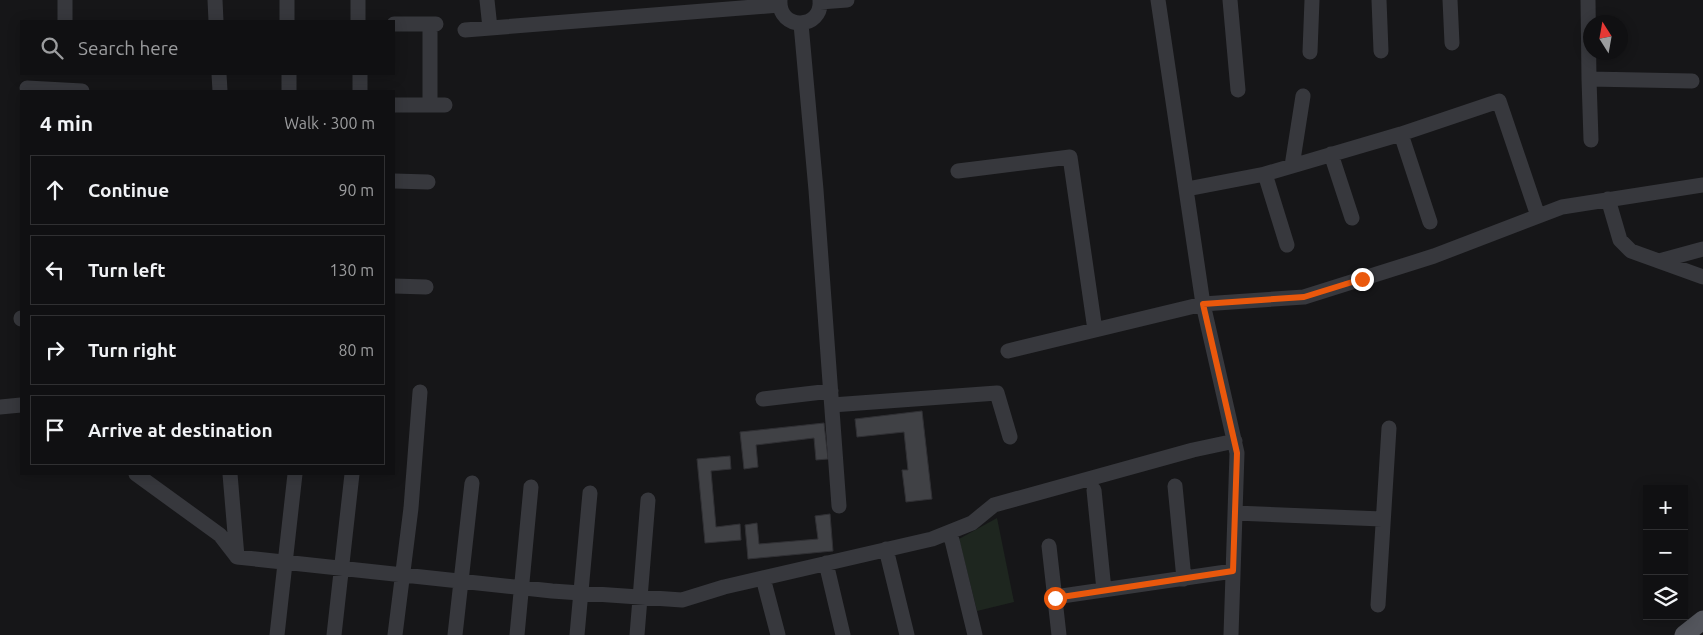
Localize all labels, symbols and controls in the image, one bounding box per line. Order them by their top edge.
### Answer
north arrow [1583,15,1628,60]
search box [20,20,395,75]
icon: search [38,34,66,62]
text: Search here [78,37,178,59]
text: 4 min [40,111,93,135]
text: Walk · 300 m [284,114,375,132]
icon: ahead [41,176,69,204]
text: Continue [88,179,169,201]
text: 90 m [338,181,374,199]
icon: left [41,256,69,284]
text: Turn left [88,259,166,281]
text: 130 m [329,261,374,279]
route end [1351,268,1374,291]
icon: right [41,336,69,364]
text: Turn right [88,339,176,361]
text: 80 m [338,341,374,359]
icon: arrive [41,416,69,444]
text: Arrive at destination [88,419,273,441]
map controls [1643,485,1688,620]
button: + [1643,485,1688,530]
button: − [1643,530,1688,575]
button: layers [1643,575,1688,620]
route start [1044,587,1067,610]

